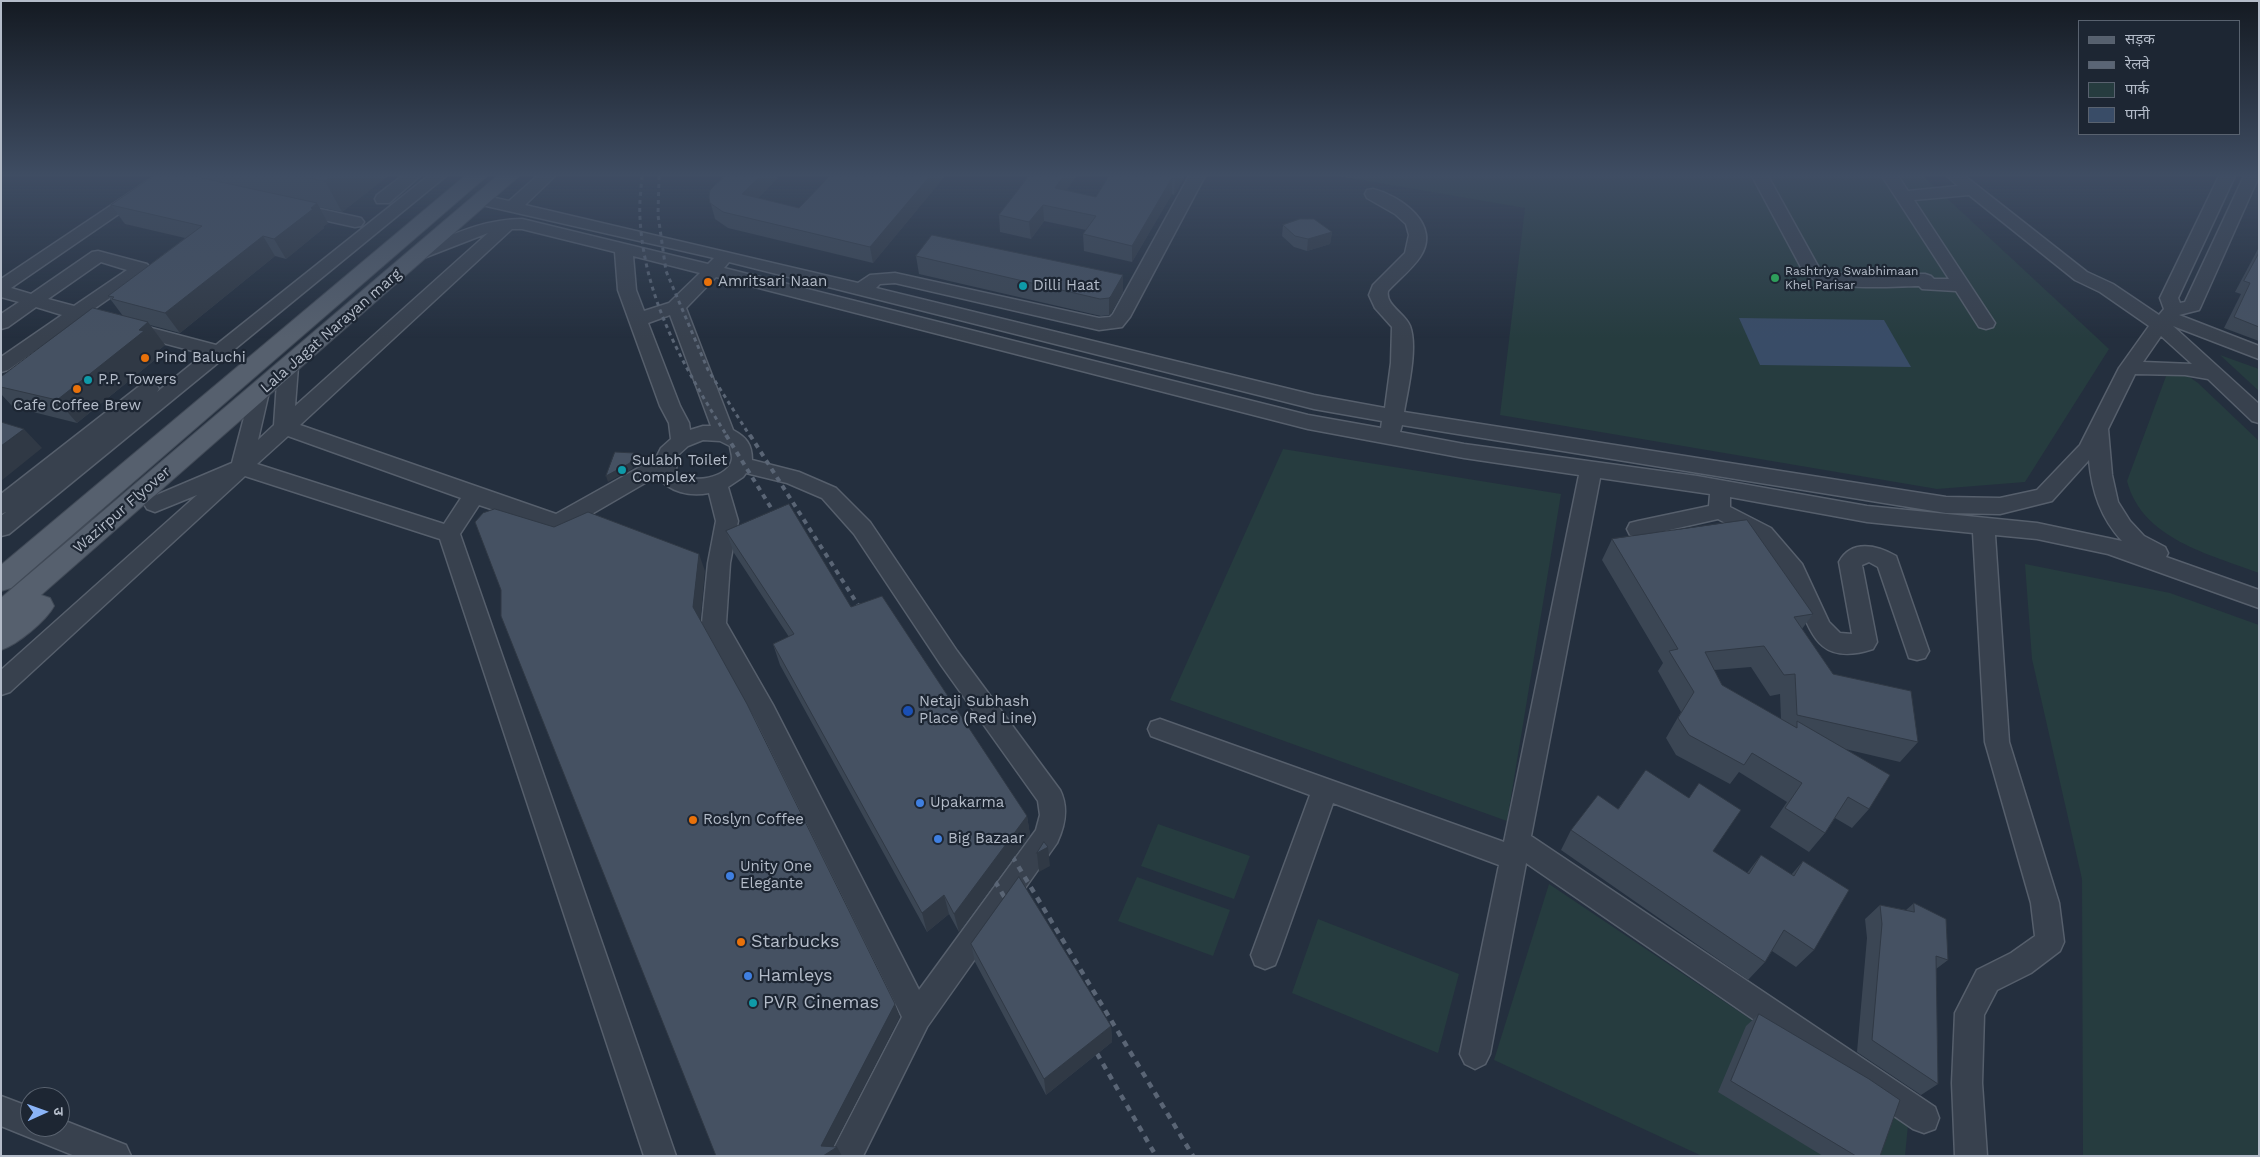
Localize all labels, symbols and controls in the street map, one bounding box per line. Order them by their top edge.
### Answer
legend [2078,20,2240,135]
text: सड़क [2125,30,2155,48]
text: रेलवे [2125,55,2150,73]
text: पार्क [2125,80,2149,98]
text: पानी [2125,105,2150,123]
place label: Rashtriya Swabhimaan Khel Parisar [1785,264,1918,292]
street label: Lala Jagat Narayan marg [257,265,405,397]
marker: Rashtriya Swabhimaan Khel Parisar [1769,272,1781,284]
place label: Amritsari Naan [718,273,827,291]
marker: Amritsari Naan [702,276,714,288]
place label: Dilli Haat [1033,277,1100,295]
marker: Dilli Haat [1017,280,1029,292]
place label: Pind Baluchi [155,349,246,367]
marker: Pind Baluchi [139,352,151,364]
place label: P.P. Towers [98,371,177,389]
marker: P.P. Towers [82,374,94,386]
marker: Cafe Coffee Brew [71,383,83,395]
place label: Cafe Coffee Brew [13,397,141,415]
place label: Sulabh Toilet Complex [632,452,727,487]
street label: Wazirpur Flyover [70,463,174,557]
marker: Sulabh Toilet Complex [616,464,628,476]
place label: Netaji Subhash Place (Red Line) [919,693,1037,728]
marker: Netaji Subhash Place (Red Line) [901,704,915,718]
place label: Upakarma [930,794,1004,812]
marker: Upakarma [914,797,926,809]
place label: Roslyn Coffee [703,811,804,829]
marker: Roslyn Coffee [687,814,699,826]
place label: Big Bazaar [948,830,1024,848]
marker: Big Bazaar [932,833,944,845]
place label: Unity One Elegante [740,858,812,893]
marker: Unity One Elegante [724,870,736,882]
place label: Starbucks [751,931,840,953]
marker: Starbucks [735,936,747,948]
place label: Hamleys [758,965,832,987]
marker: Hamleys [742,970,754,982]
place label: PVR Cinemas [763,992,879,1014]
marker: PVR Cinemas [747,997,759,1009]
north arrow [20,1087,70,1137]
text: उ [51,1107,67,1116]

